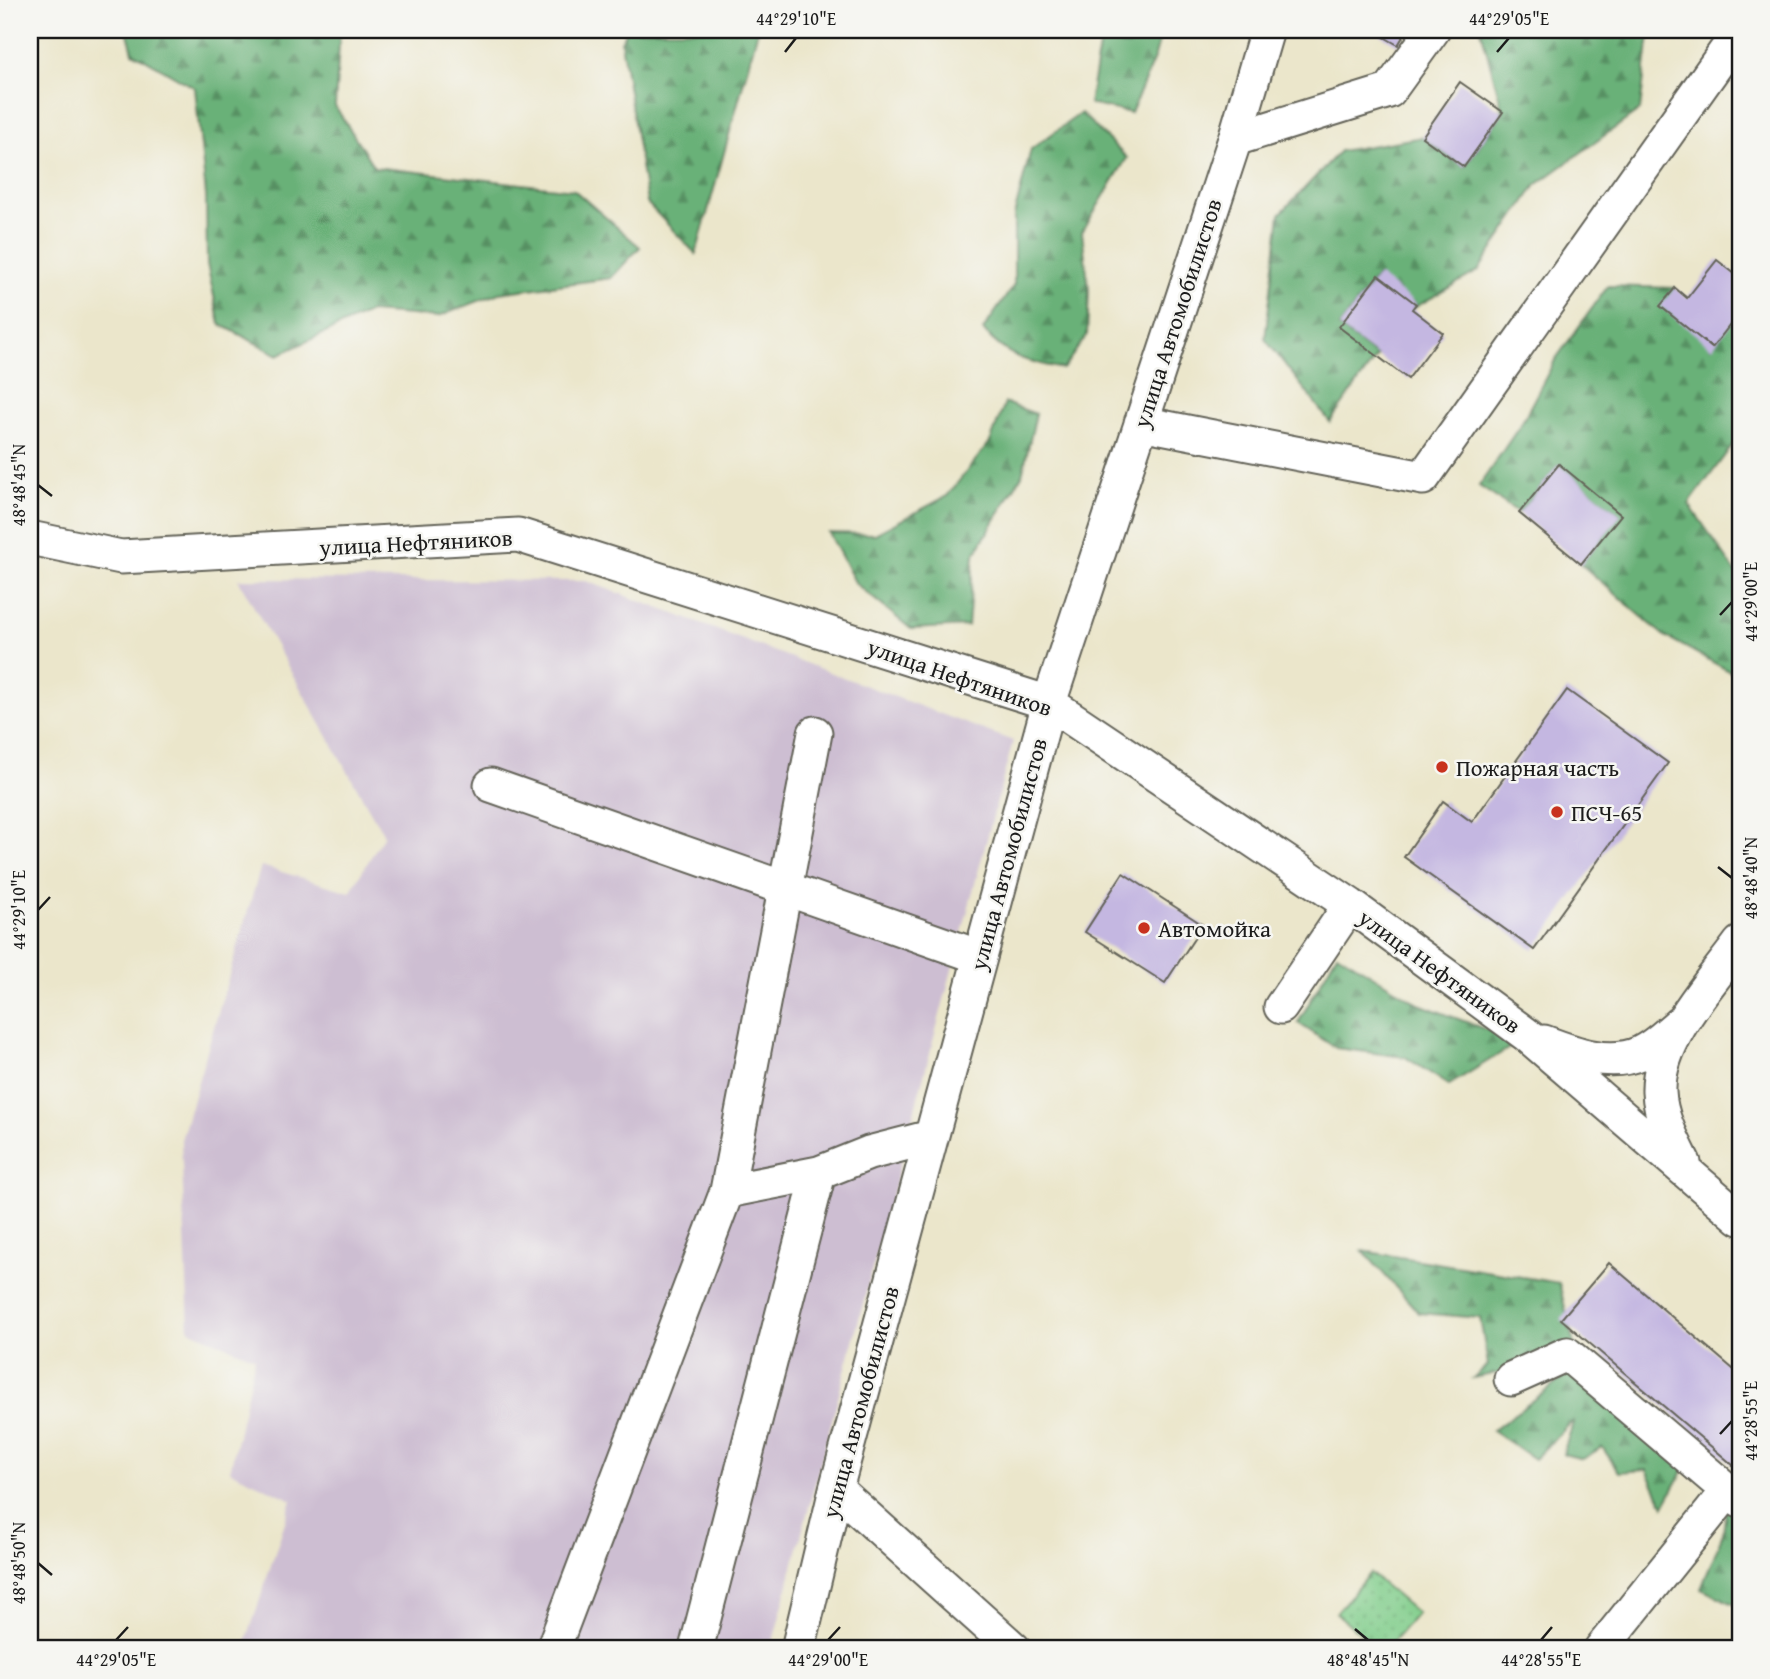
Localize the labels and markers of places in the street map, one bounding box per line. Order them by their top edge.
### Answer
place label: Пожарная часть [1456,751,1619,784]
marker: Пожарная часть [1434,759,1450,775]
place label: ПСЧ-65 [1571,796,1642,829]
marker: ПСЧ-65 [1549,804,1565,820]
place label: Автомойка [1158,912,1271,945]
marker: Автомойка [1136,920,1152,936]

